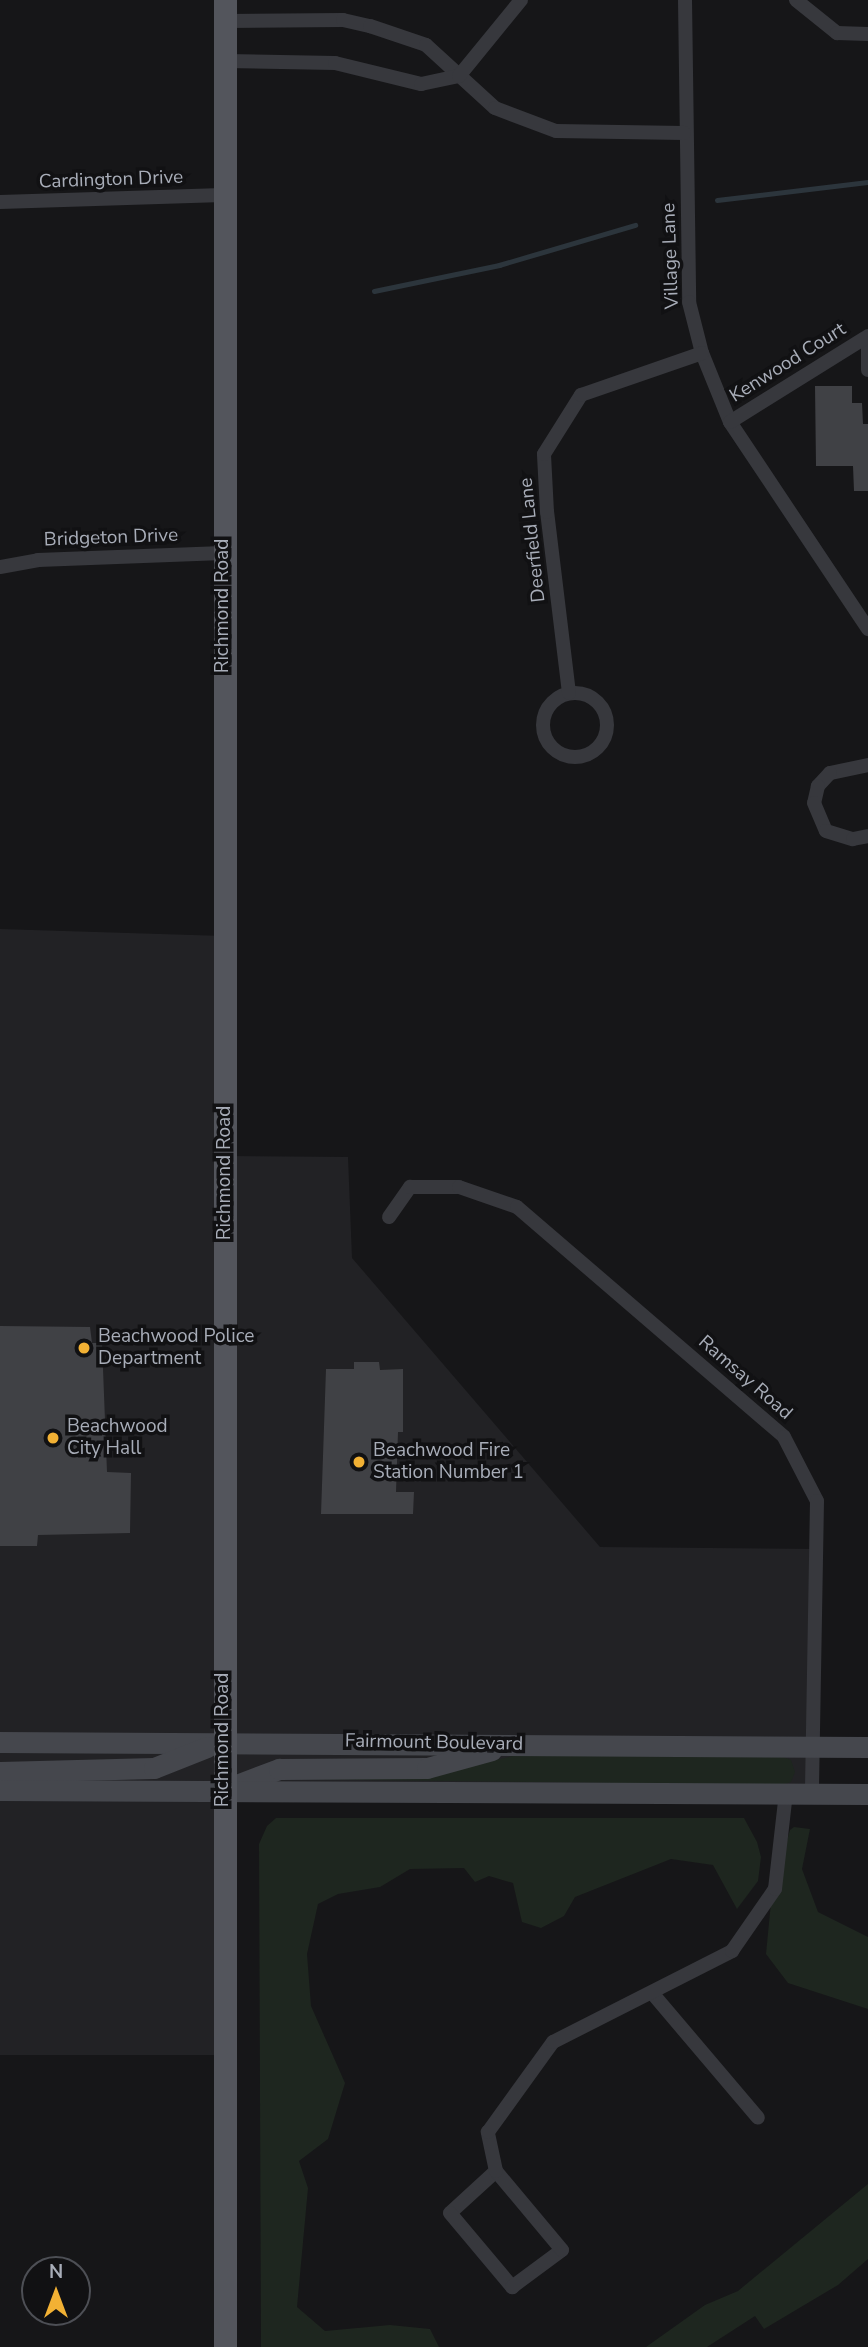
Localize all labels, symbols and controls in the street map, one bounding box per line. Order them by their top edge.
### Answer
street label: Cardington Drive [38,166,184,194]
street label: Village Lane [658,203,684,309]
street label: Kenwood Court [726,318,850,408]
street label: Deerfield Lane [515,477,551,603]
street label: Bridgeton Drive [44,524,178,552]
street label: Richmond Road [212,539,234,673]
street label: Richmond Road [214,1106,236,1240]
place label: Beachwood Police Department [98,1326,254,1370]
street label: Ramsay Road [693,1331,797,1425]
marker: Beachwood Police Department [76,1340,92,1356]
place label: Beachwood City Hall [67,1416,168,1460]
marker: Beachwood City Hall [45,1430,61,1446]
place label: Beachwood Fire Station Number 1 [373,1440,524,1484]
marker: Beachwood Fire Station Number 1 [351,1454,367,1470]
street label: Richmond Road [212,1673,234,1807]
street label: Fairmount Boulevard [345,1730,523,1756]
north arrow [21,2256,91,2326]
text: N [49,2259,63,2285]

